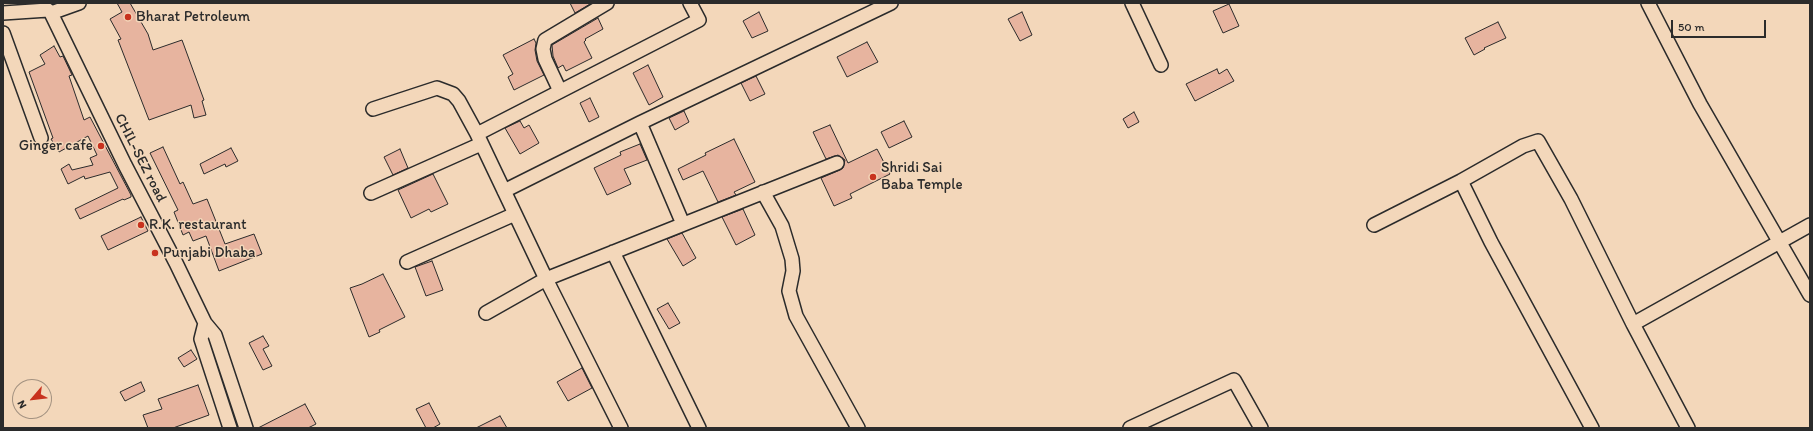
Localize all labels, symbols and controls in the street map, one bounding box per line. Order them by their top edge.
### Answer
place label: Bharat Petroleum [136,8,250,26]
marker: Bharat Petroleum [123,12,133,22]
scale bar [1673,12,1768,38]
text: 50 m [1678,20,1704,34]
street label: CHIL-SEZ road [110,111,170,205]
place label: Ginger cafe [19,137,93,155]
marker: Ginger cafe [96,141,106,151]
place label: Shridi Sai Baba Temple [881,159,963,194]
marker: Shridi Sai Baba Temple [868,172,878,182]
place label: R.K. restaurant [149,216,247,234]
marker: R.K. restaurant [136,220,146,230]
place label: Punjabi Dhaba [163,244,255,262]
marker: Punjabi Dhaba [150,248,160,258]
north arrow [12,379,52,419]
text: N [14,398,29,411]

